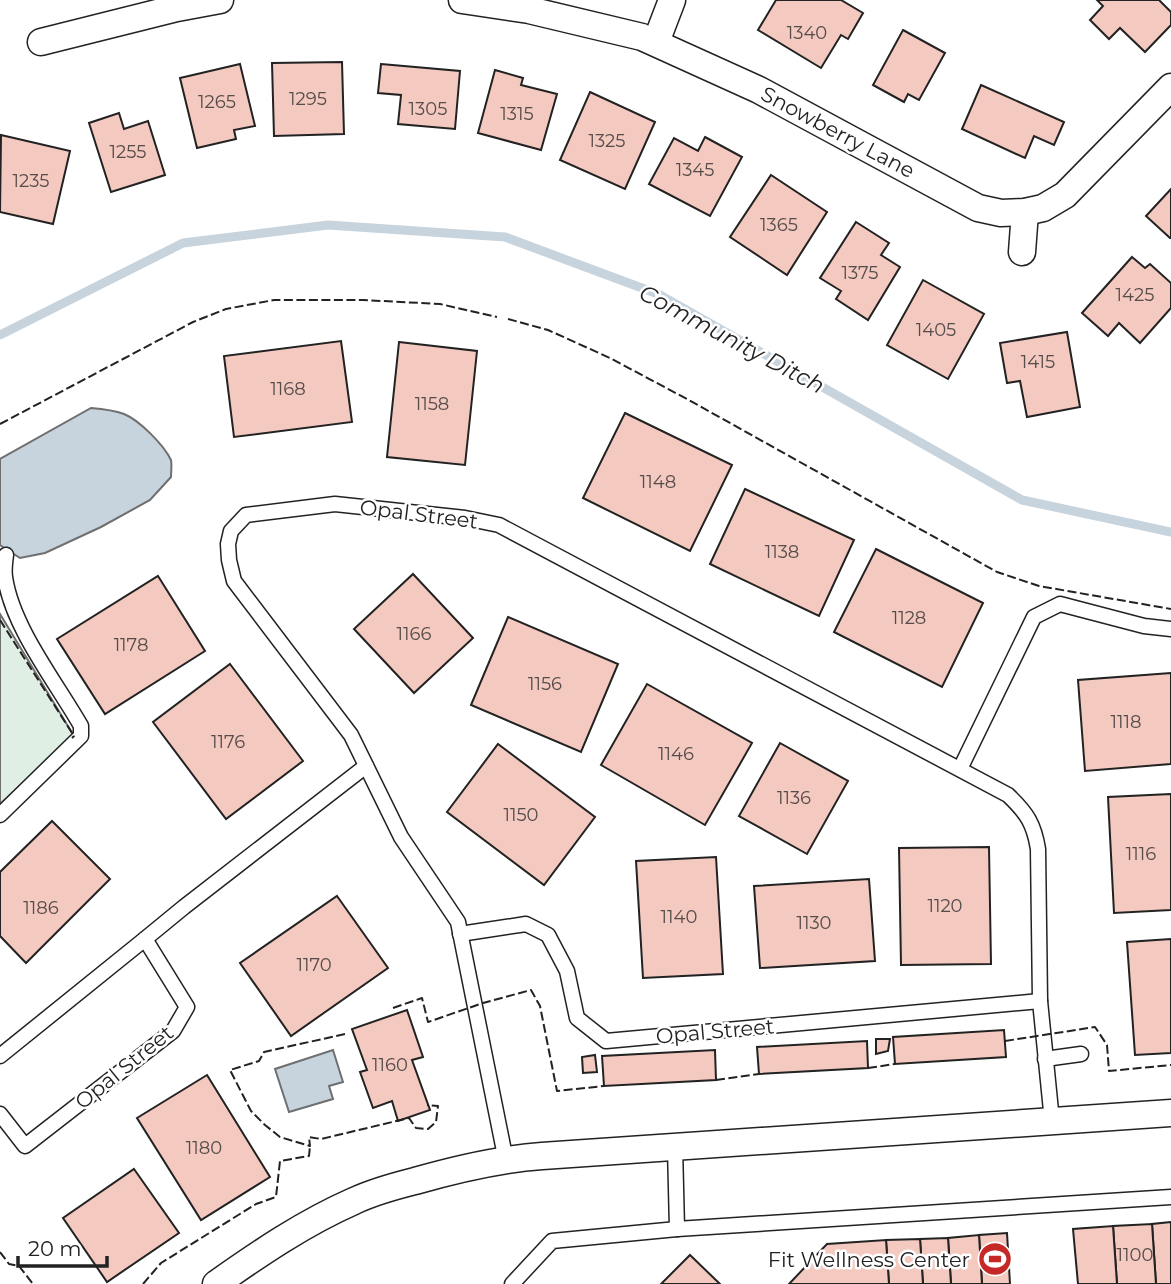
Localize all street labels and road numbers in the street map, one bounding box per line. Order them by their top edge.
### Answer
street label: Snowberry Lane [757,81,919,183]
street label: Opal Street [359,494,479,534]
street label: Opal Street [655,1013,775,1049]
street label: Opal Street [70,1020,178,1114]

